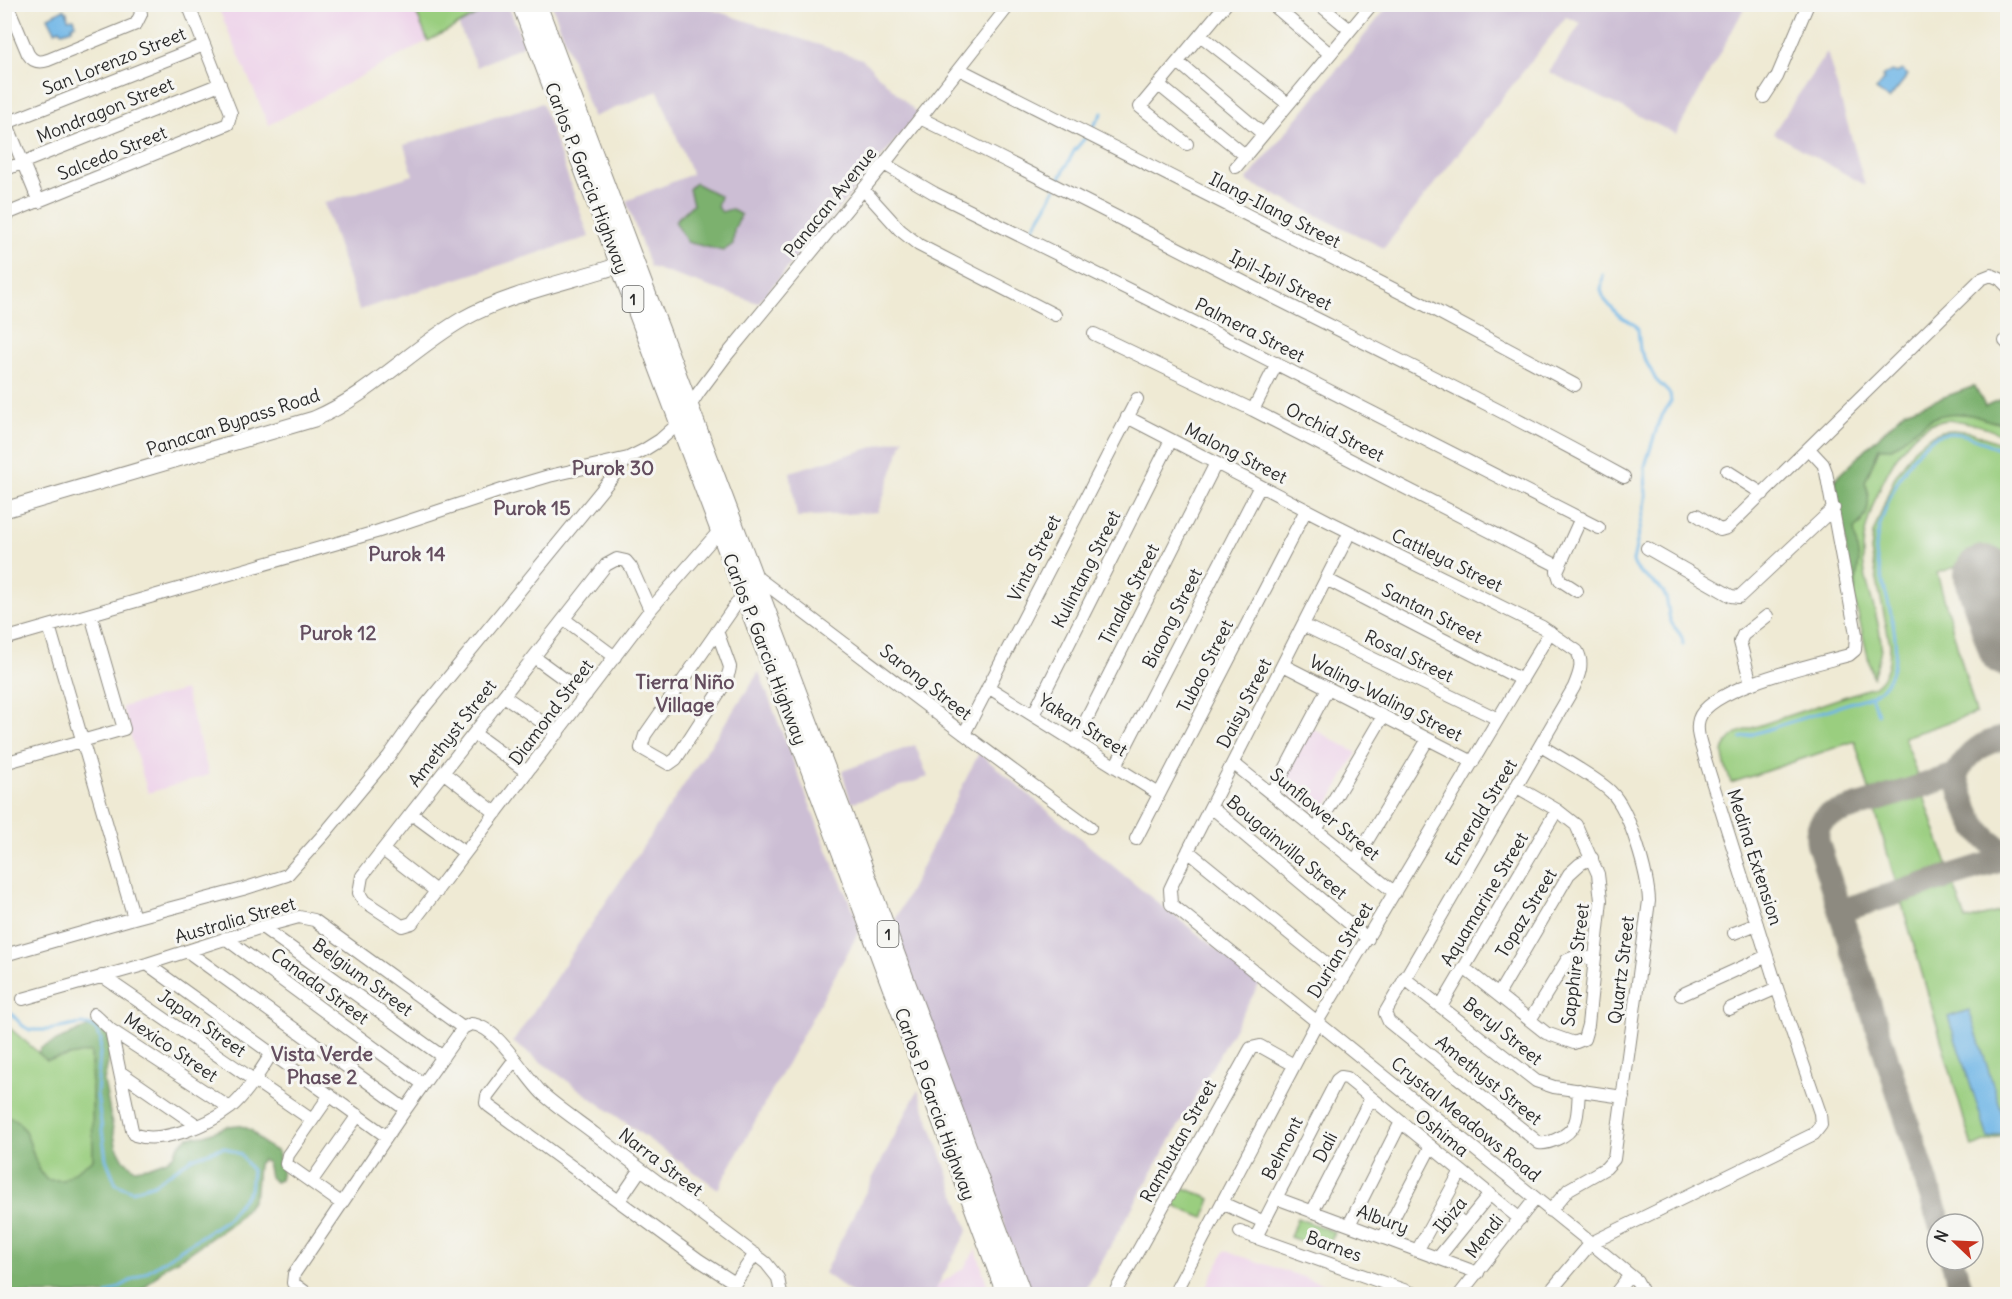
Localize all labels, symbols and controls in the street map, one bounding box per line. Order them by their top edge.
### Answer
street label: San Lorenzo Street [39,22,189,100]
street label: Mondragon Street [33,72,177,148]
street label: Carlos P. Garcia Highway [540,79,634,277]
street label: Salcedo Street [54,121,170,185]
street label: Panacan Avenue [778,142,882,262]
street label: Ilang-Ilang Street [1205,167,1345,253]
street label: Ipil-Ipil Street [1226,244,1336,316]
road number: 1 [622,286,644,312]
street label: Palmera Street [1191,293,1309,367]
street label: Panacan Bypass Road [144,383,323,461]
street label: Orchid Street [1282,397,1388,467]
street label: Malong Street [1181,417,1291,489]
district label: Purok 30 [572,455,654,480]
district label: Purok 15 [493,495,571,520]
street label: Kulintang Street [1046,506,1126,632]
street label: Vinta Street [1002,511,1066,605]
street label: Cattleya Street [1388,523,1506,597]
street label: Tinalak Street [1094,540,1164,648]
district label: Purok 14 [368,541,446,566]
street label: Carlos P. Garcia Highway [718,550,812,748]
street label: Biaong Street [1137,564,1207,672]
street label: Santan Street [1378,578,1486,648]
street label: Tubao Street [1172,616,1238,716]
district label: Purok 12 [300,620,376,645]
street label: Rosal Street [1361,625,1457,687]
street label: Sarong Street [875,639,977,725]
street label: Waling-Waling Street [1306,649,1466,747]
street label: Daisy Street [1212,654,1276,752]
street label: Diamond Street [504,655,598,769]
district label: Tierra Niño Village [635,669,735,717]
street label: Amethyst Street [403,675,501,791]
street label: Yakan Street [1034,688,1132,762]
street label: Emerald Street [1440,754,1522,870]
street label: Sunflower Street [1266,763,1384,865]
street label: Medina Extension [1722,786,1788,928]
street label: Bougainvilla Street [1222,790,1352,904]
street label: Aquamarine Street [1435,828,1533,970]
street label: Topaz Street [1490,864,1562,962]
street label: Australia Street [172,892,298,948]
street label: Durian Street [1302,898,1378,1002]
street label: Sapphire Street [1556,902,1594,1028]
street label: Quartz Street [1603,915,1639,1025]
road number: 1 [878,921,898,947]
street label: Belgium Street [308,933,418,1021]
street label: Canada Street [266,943,374,1029]
street label: Japan Street [153,984,251,1062]
street label: Beryl Street [1459,992,1547,1070]
street label: Carlos P. Garcia Highway [889,1005,981,1203]
street label: Mexico Street [120,1007,222,1087]
street label: Amethyst Street [1431,1030,1547,1130]
district label: Vista Verde Phase 2 [271,1041,373,1089]
street label: Crystal Meadows Road [1386,1052,1546,1187]
street label: Rambutan Street [1135,1076,1221,1206]
street label: Oshima [1410,1104,1474,1162]
street label: Belmont [1256,1113,1308,1183]
street label: Narra Street [614,1123,708,1201]
street label: Dali [1308,1128,1342,1166]
street label: Ibiza [1428,1192,1472,1238]
street label: Albury [1354,1199,1412,1239]
street label: Mendi [1460,1210,1508,1262]
north arrow [1925,1212,1985,1272]
street label: Barnes [1303,1225,1365,1267]
text: N [1930,1227,1953,1245]

